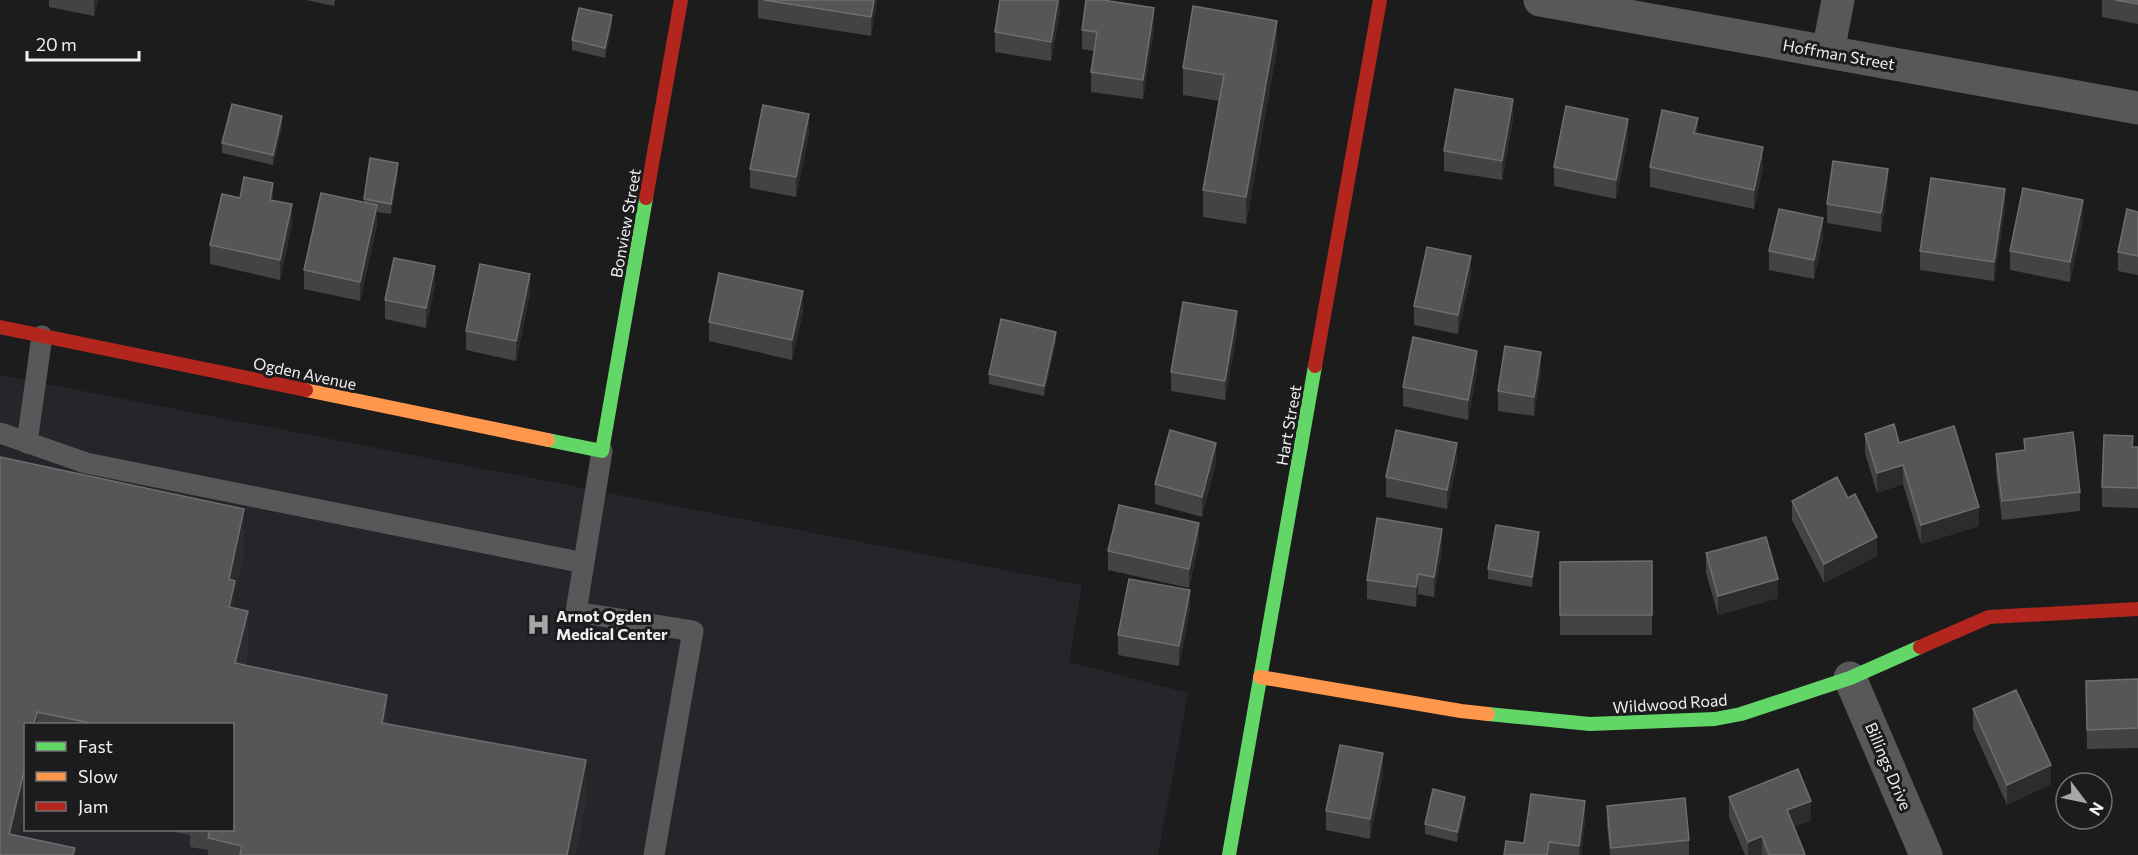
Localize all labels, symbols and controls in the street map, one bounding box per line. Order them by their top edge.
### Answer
scale bar [27,24,140,62]
text: 20 m [36,33,77,55]
street label: Hoffman Street [1781,35,1897,73]
street label: Bonview Street [606,166,644,279]
street label: Ogden Avenue [252,353,358,393]
street label: Hart Street [1272,383,1305,467]
place label: Arnot Ogden Medical Center [556,606,668,643]
hospital icon: Arnot Ogden Medical Center [525,611,551,637]
street label: Wildwood Road [1612,690,1728,716]
street label: Billings Drive [1862,719,1916,813]
legend [24,723,234,831]
text: Fast [78,735,113,757]
text: Slow [78,765,118,787]
north arrow [2054,771,2114,831]
text: Jam [78,795,108,817]
text: N [2086,799,2108,819]

